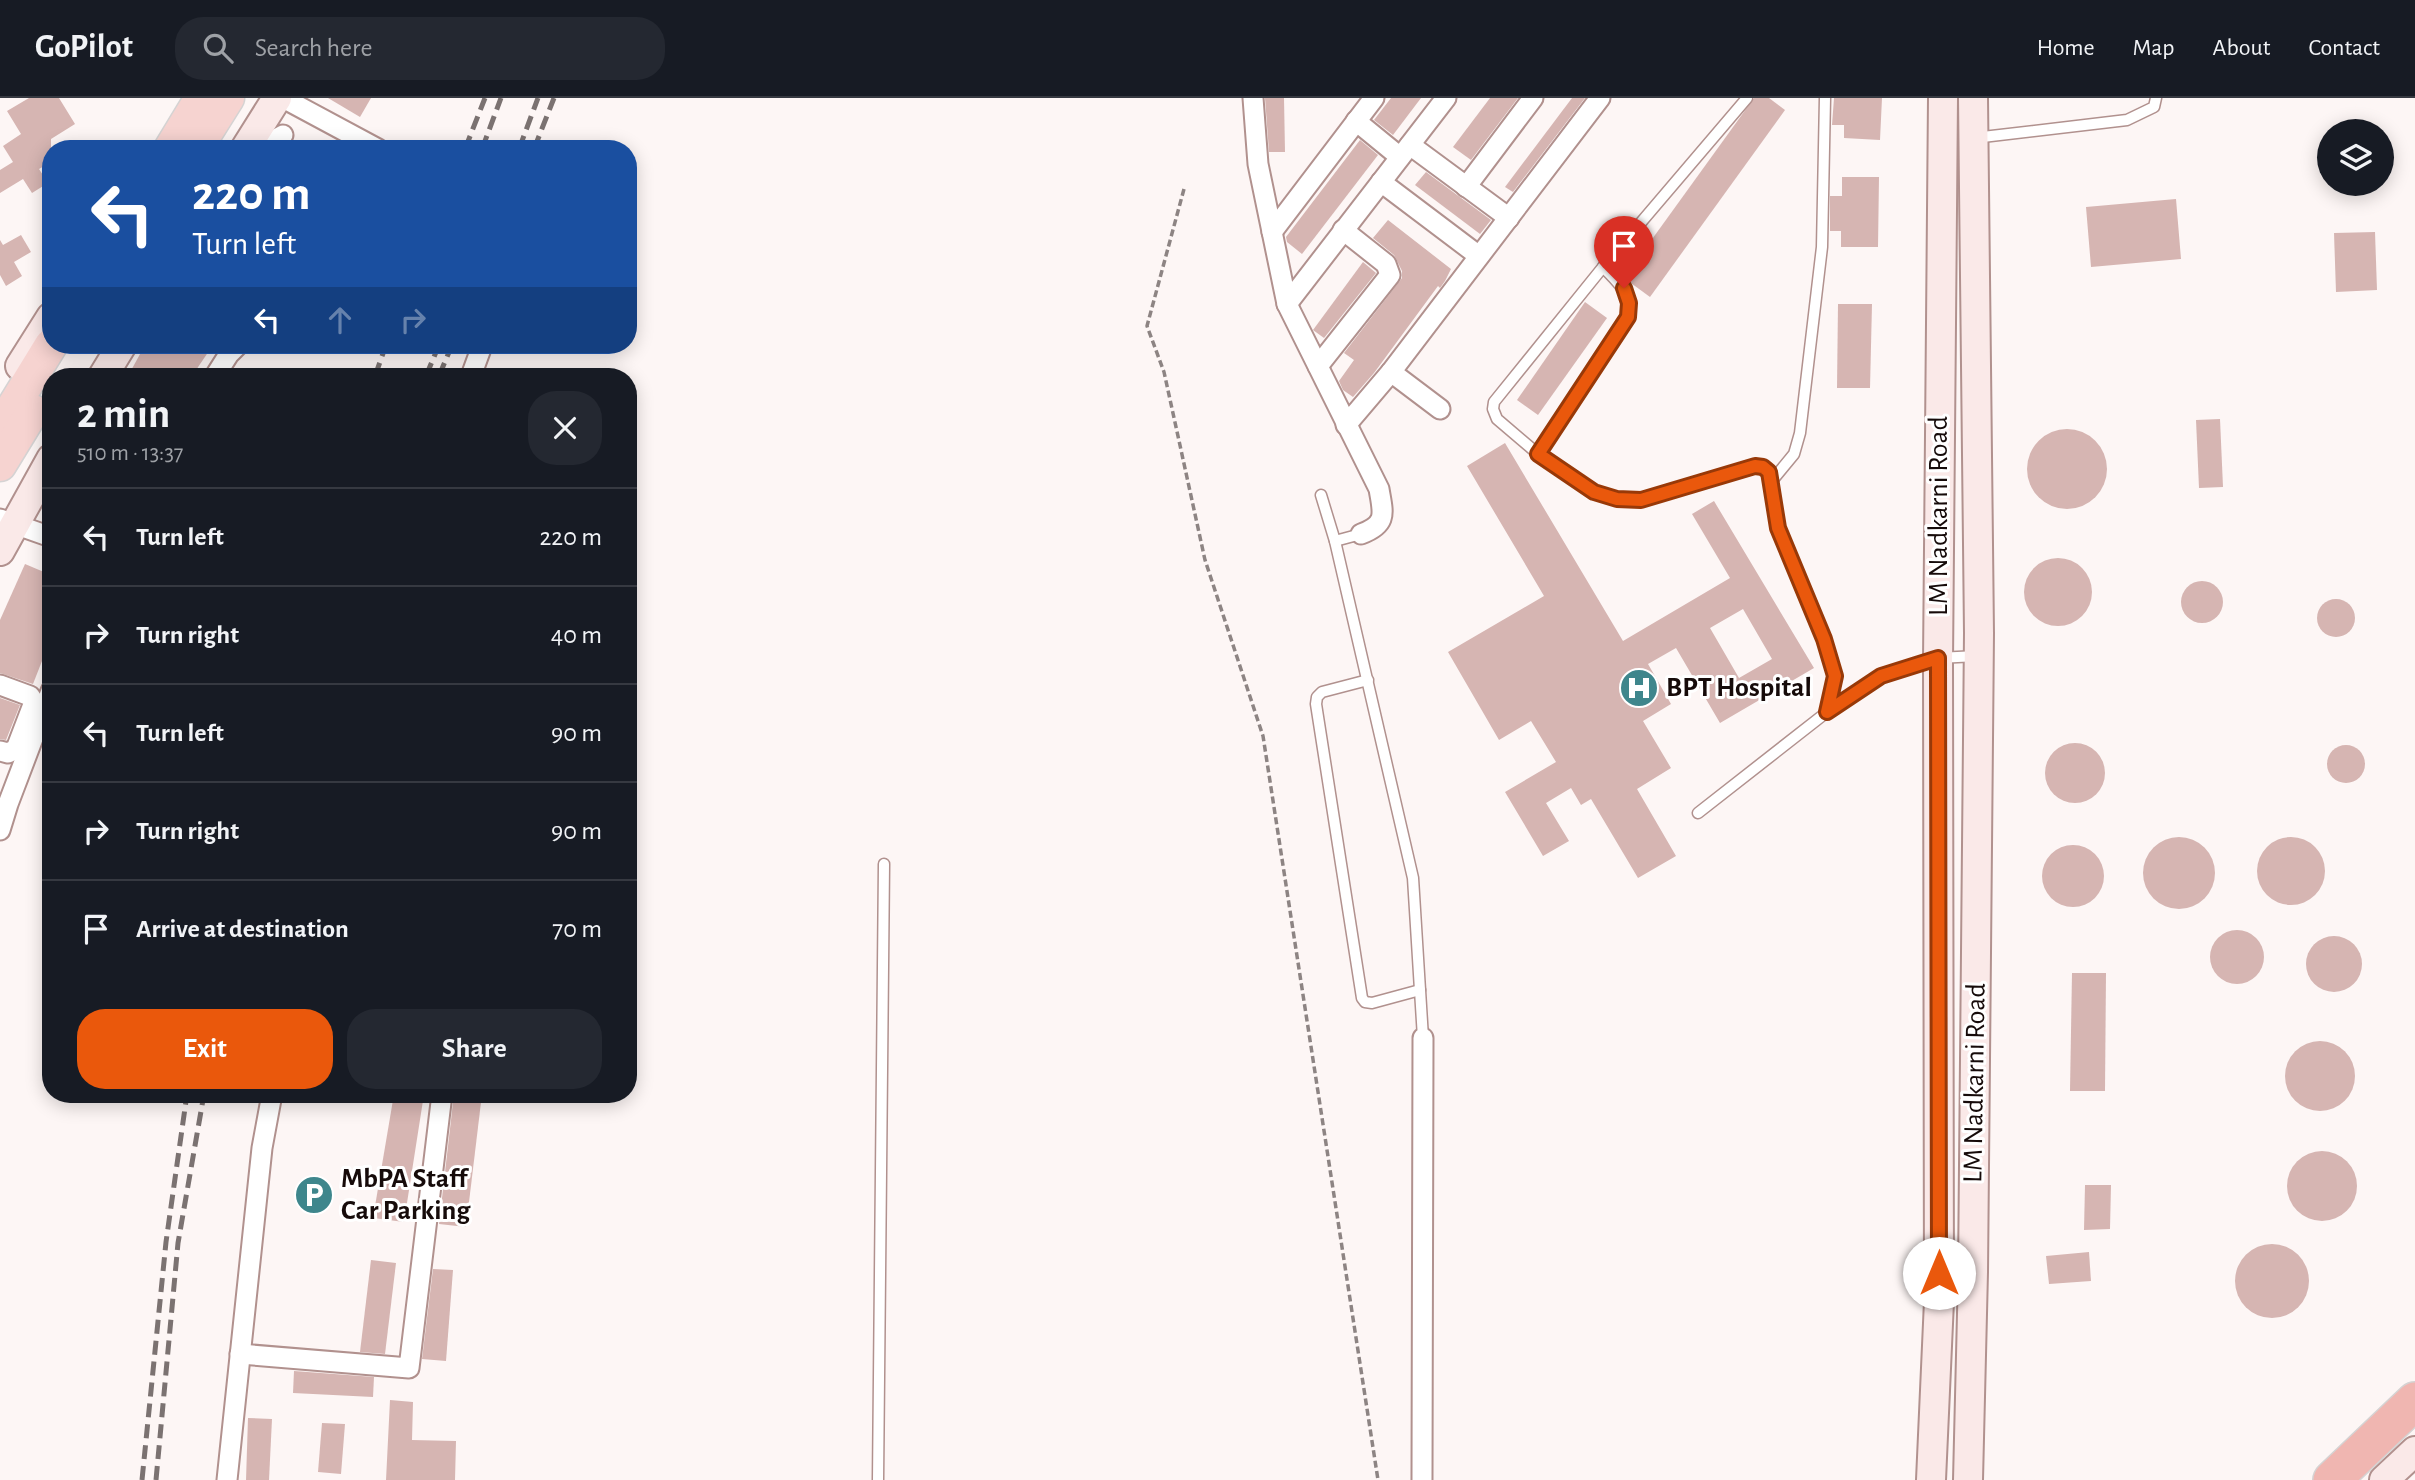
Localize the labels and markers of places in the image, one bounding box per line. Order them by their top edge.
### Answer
pin [1594,216,1654,288]
hospital icon: BPT Hospital [1618,667,1660,709]
place label: BPT Hospital [1666,674,1812,702]
place label: MbPA Staff Car Parking [341,1165,471,1225]
parking icon: MbPA Staff Car Parking [293,1174,335,1216]

